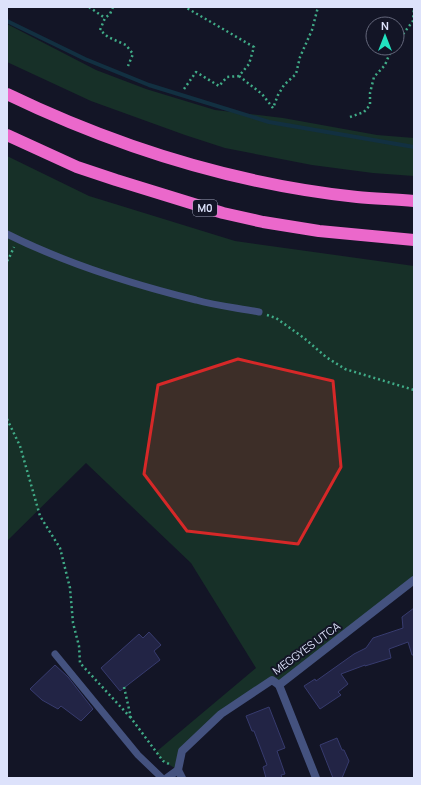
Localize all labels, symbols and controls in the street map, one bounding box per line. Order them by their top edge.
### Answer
north arrow [365,16,405,56]
text: N [381,18,389,33]
road number: M0 [193,200,217,216]
street label: MEGGYES UTCA [269,618,343,678]

